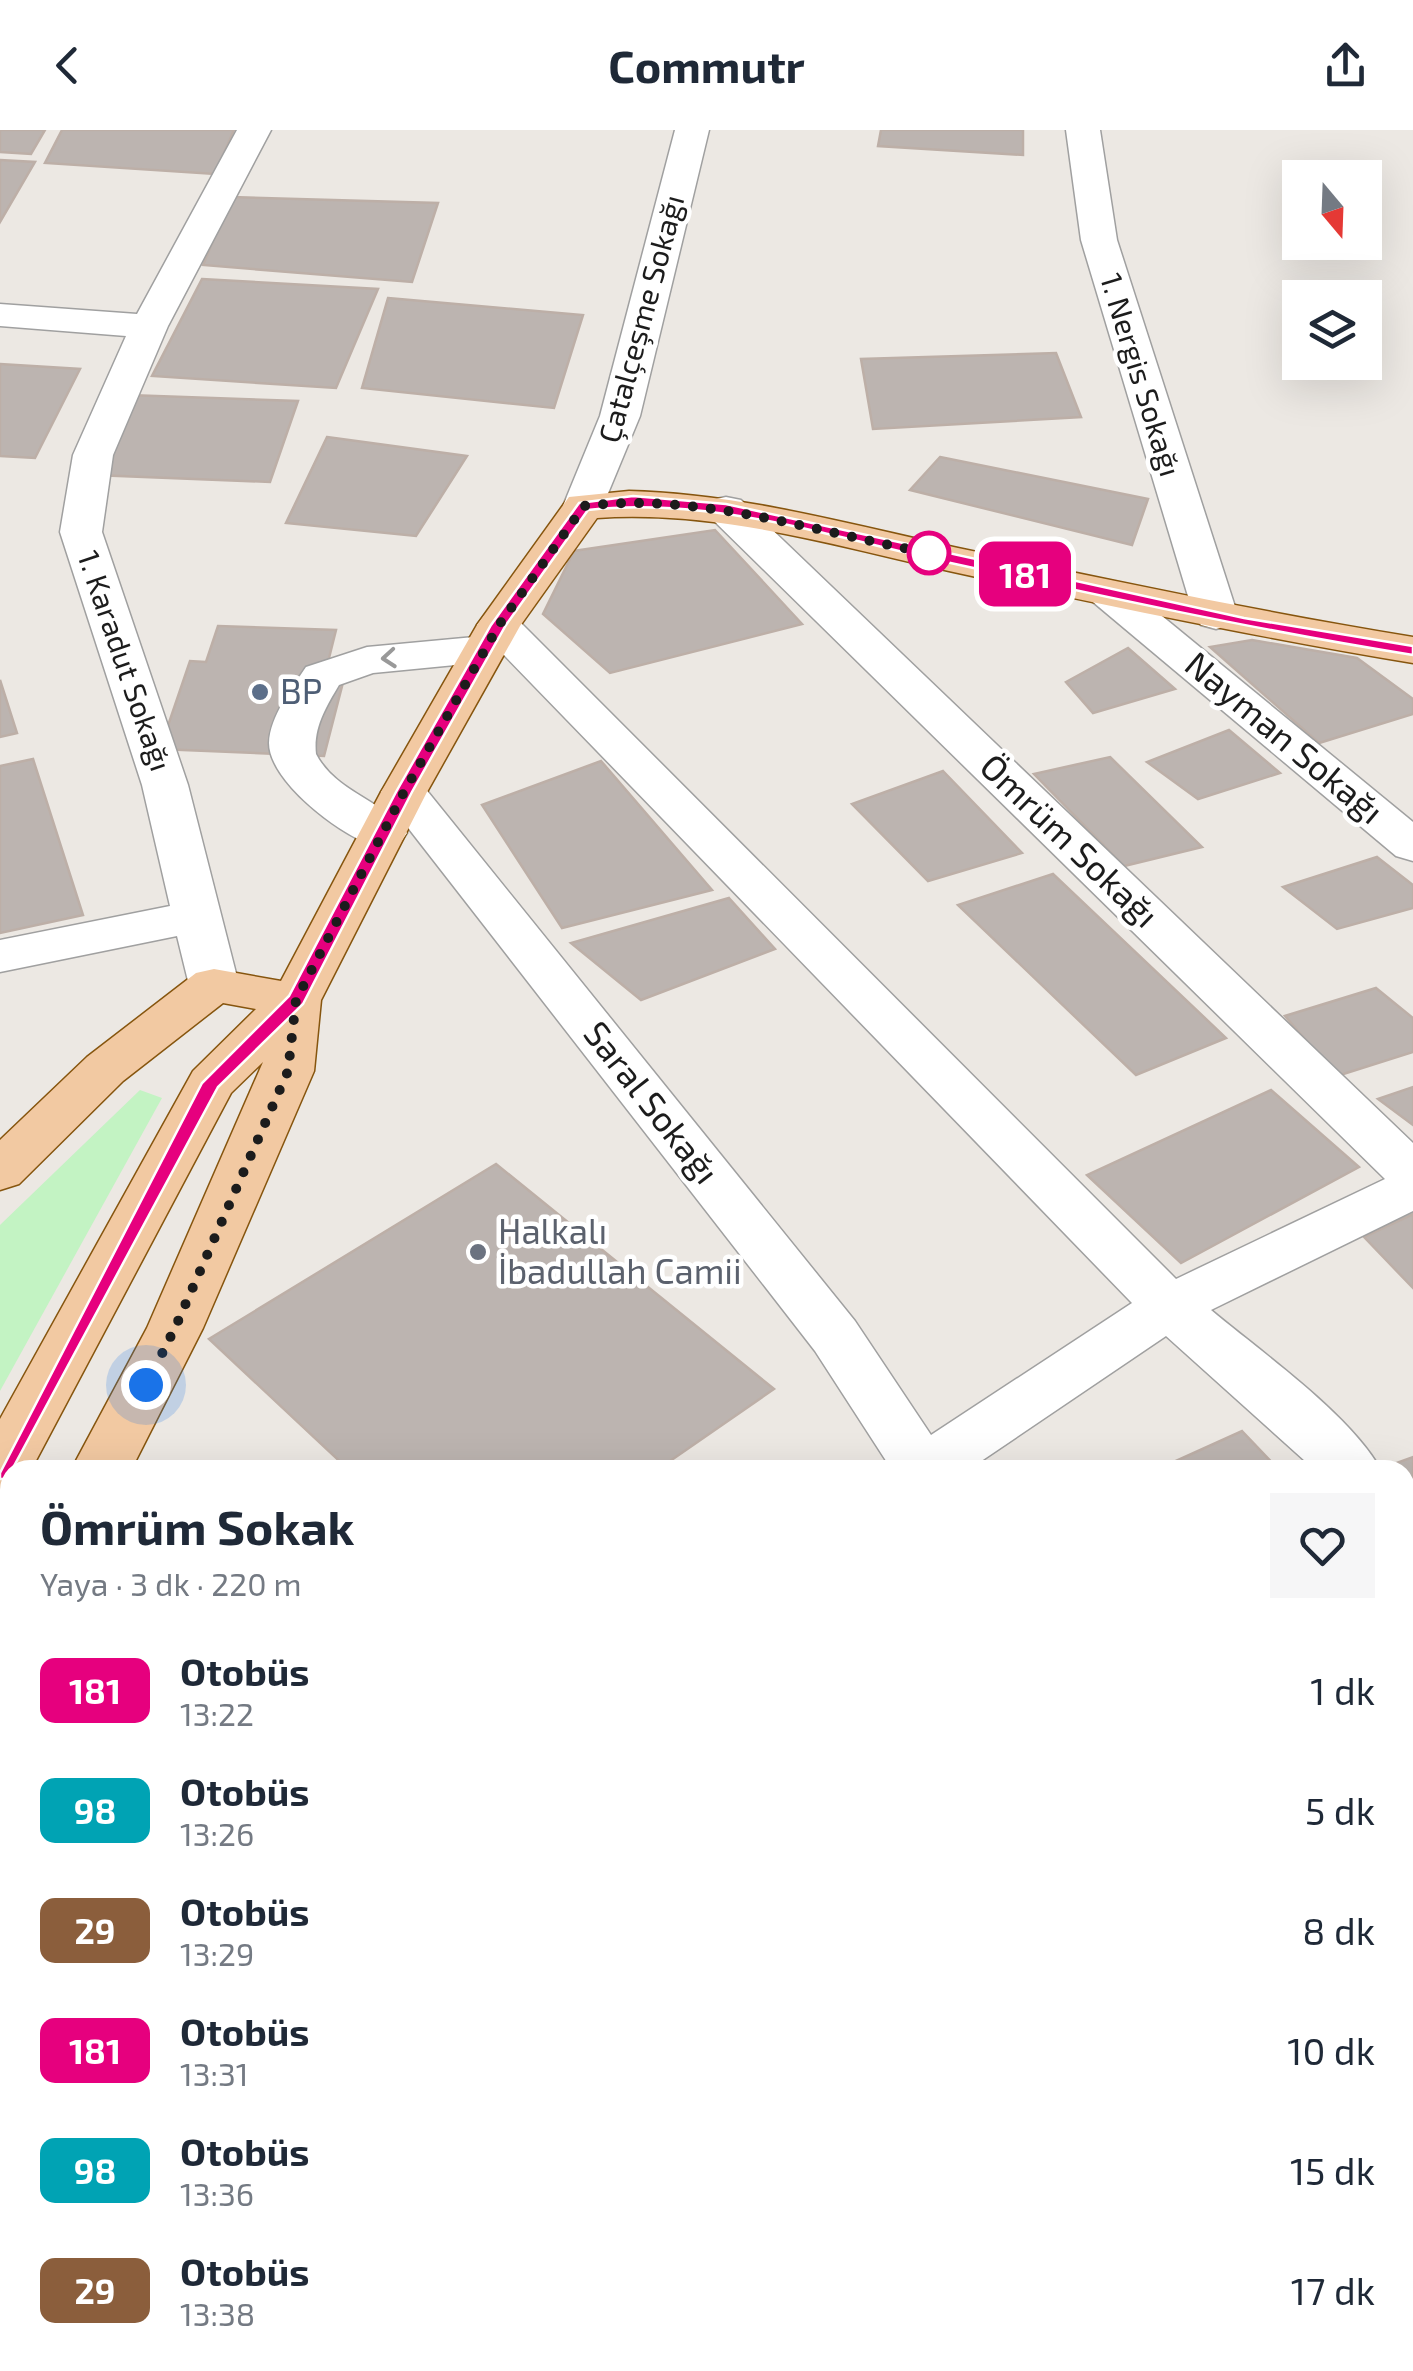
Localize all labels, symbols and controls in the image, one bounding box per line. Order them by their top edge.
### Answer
icon: back [40,38,95,93]
text: Commutr [608,38,805,92]
icon: share [1318,38,1373,93]
north arrow [1282,160,1382,260]
map controls [1282,160,1382,380]
street label: Çatalçeşme Sokağı [590,191,691,447]
street label: 1. Nergis Sokağı [1094,268,1190,480]
button: layers [1282,280,1382,380]
unlabelled marker [908,532,950,574]
line badge: 181 [968,542,1082,606]
street label: 1. Karadut Sokağı [71,546,180,775]
text: 181 [999,553,1051,595]
street label: Nayman Sokağı [1178,642,1393,831]
one-way arrow [380,647,396,668]
place label: BP [280,669,322,711]
marker: BP [249,681,271,703]
street label: Ömrüm Sokağı [973,744,1168,935]
street label: Saral Sokağı [576,1012,729,1191]
place label: Halkalı İbadullah Camii [498,1209,742,1291]
marker: Halkalı İbadullah Camii [467,1241,489,1263]
your location [121,1360,171,1410]
button: heart [1270,1493,1375,1598]
text: Ömrüm Sokak [40,1497,354,1555]
text: Yaya · 3 dk · 220 m [40,1564,302,1602]
text: Otobüs [180,1648,309,1694]
text: 1 dk [1310,1667,1375,1713]
text: 181 [69,1669,121,1711]
text: 13:22 [180,1694,254,1732]
text: Otobüs [180,1768,309,1814]
text: 5 dk [1305,1787,1375,1833]
text: 98 [74,1789,116,1831]
text: 13:26 [180,1814,254,1852]
text: Otobüs [180,1888,309,1934]
text: 8 dk [1302,1907,1375,1953]
text: 29 [75,1909,116,1951]
text: 13:29 [180,1934,254,1972]
text: Otobüs [180,2008,309,2054]
text: 10 dk [1287,2027,1375,2073]
text: 181 [69,2029,121,2071]
text: 13:31 [180,2054,249,2092]
text: Otobüs [180,2128,309,2174]
text: 15 dk [1290,2147,1375,2193]
text: 98 [74,2149,116,2191]
text: 13:36 [180,2174,254,2212]
text: Otobüs [180,2248,309,2294]
text: 17 dk [1291,2267,1375,2313]
text: 29 [75,2269,116,2311]
text: 13:38 [180,2294,255,2332]

